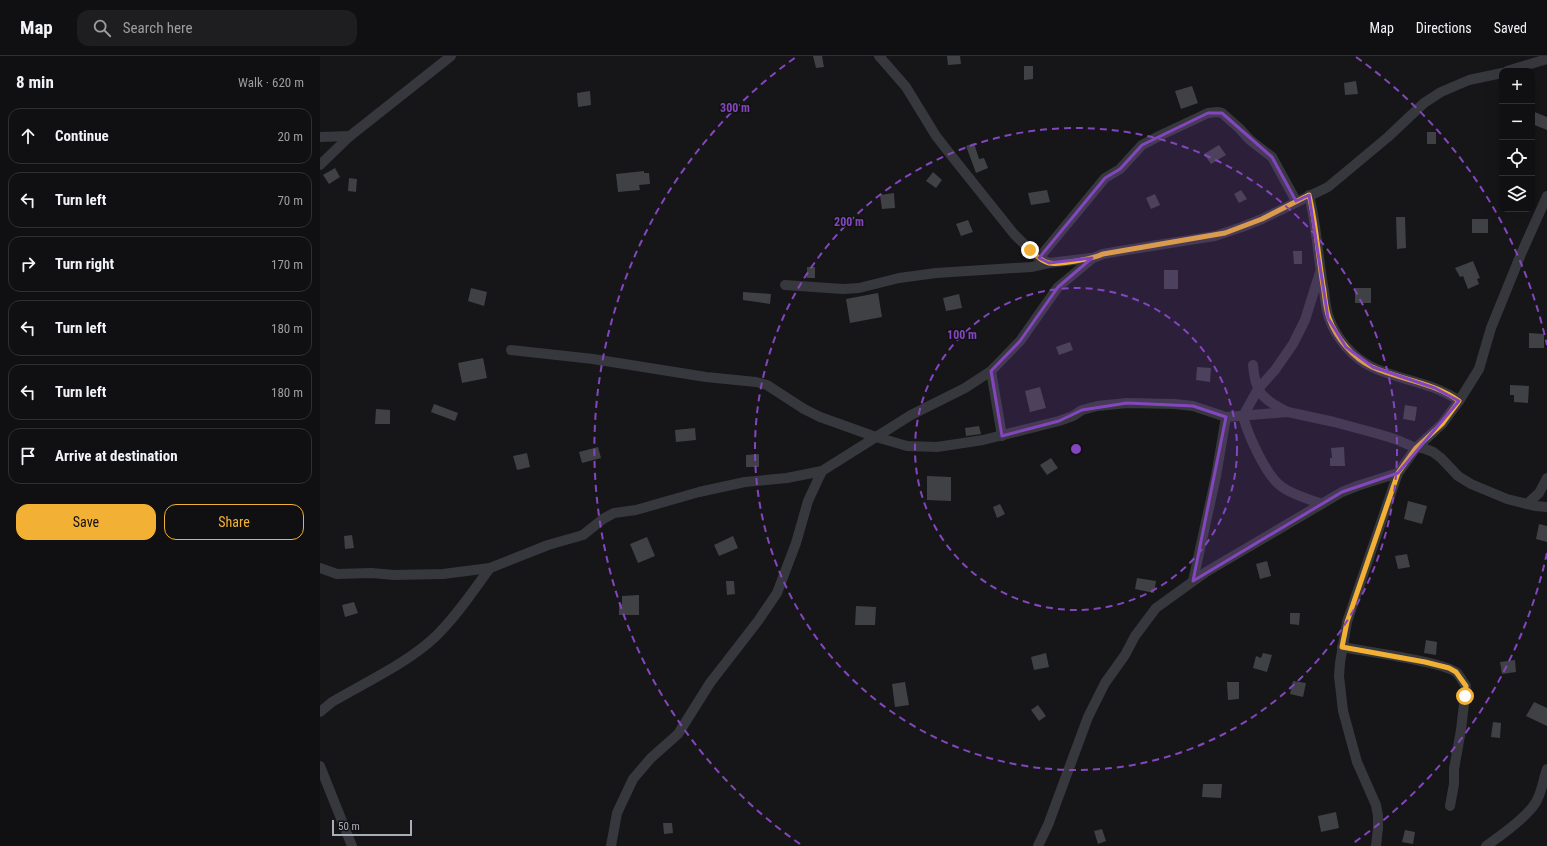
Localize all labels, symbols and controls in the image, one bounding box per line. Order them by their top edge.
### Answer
search box [77,10,357,46]
text: Map [20,16,53,39]
icon: search [91,17,113,39]
text: Search here [123,19,193,37]
text: Map [1370,20,1394,36]
text: Directions [1416,20,1472,36]
text: Saved [1494,20,1527,36]
map controls [1499,68,1535,212]
button: + [1499,68,1535,104]
text: 8 min [16,72,54,92]
text: Walk · 620 m [238,75,304,90]
text: 300 m [720,101,750,115]
button: − [1499,104,1535,140]
icon: ahead [17,125,39,147]
text: Continue [55,127,109,145]
text: 20 m [277,129,303,144]
button: locate [1499,140,1535,176]
button: layers [1499,176,1535,212]
icon: left [17,189,39,211]
text: Turn left [55,191,106,209]
text: 70 m [277,193,303,208]
text: 200 m [834,215,864,229]
route end [1021,241,1039,259]
icon: right [17,253,39,275]
text: Turn right [55,255,114,273]
text: 170 m [271,257,303,272]
icon: left [17,317,39,339]
text: Turn left [55,319,106,337]
text: 180 m [271,321,303,336]
text: 100 m [947,328,977,342]
icon: left [17,381,39,403]
text: Turn left [55,383,106,401]
text: 180 m [271,385,303,400]
centre of rings [1069,442,1083,456]
icon: arrive [17,445,39,467]
text: Arrive at destination [55,447,178,465]
button: Save [16,504,156,540]
button: Share [164,504,304,540]
route start [1456,687,1474,705]
scale bar [332,818,412,837]
text: 50 m [338,820,360,833]

